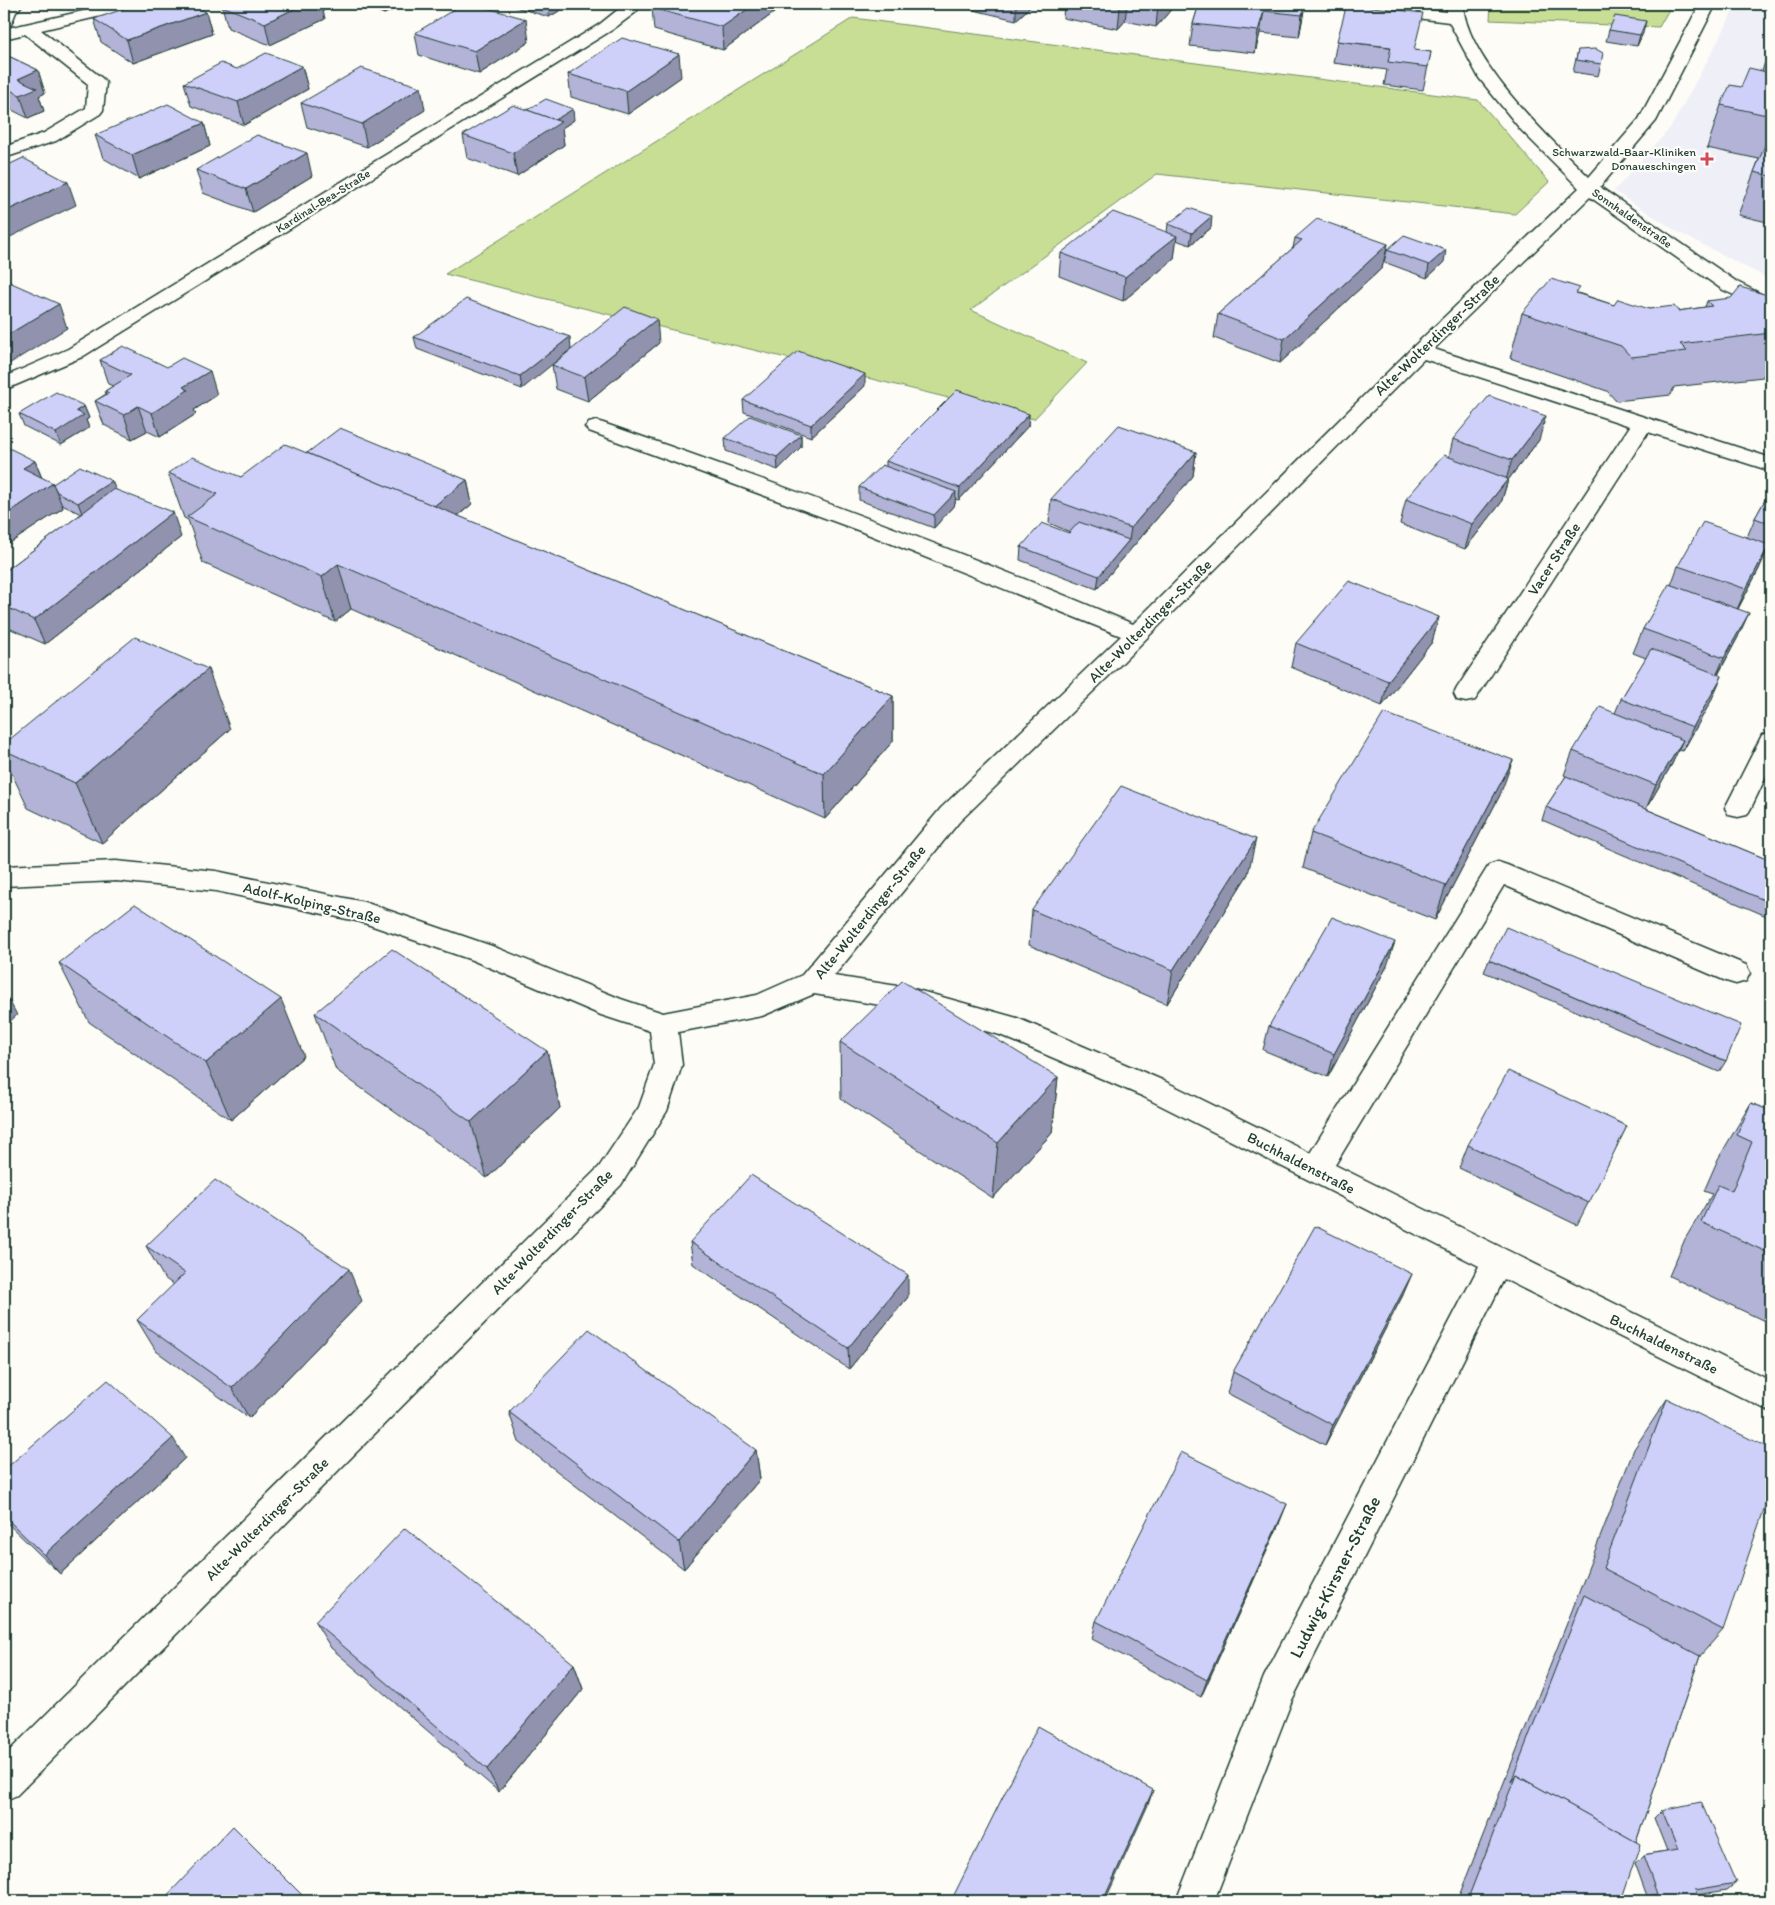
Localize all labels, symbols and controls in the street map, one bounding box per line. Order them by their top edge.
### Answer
place label: Schwarzwald-Baar-Kliniken Donaueschingen [1552,145,1696,173]
marker: Schwarzwald-Baar-Kliniken Donaueschingen [1700,152,1714,166]
street label: Kardinal-Bea-Straße [273,166,373,236]
street label: Sonnhaldenstraße [1589,185,1675,251]
street label: Alte-Wolterdinger-Straße [1371,271,1503,399]
street label: Vacer Straße [1524,519,1584,599]
street label: Alte-Wolterdinger-Straße [1085,556,1215,686]
street label: Alte-Wolterdinger-Straße [810,841,930,983]
street label: Adolf-Kolping-Straße [242,878,382,928]
street label: Buchhaldenstraße [1244,1128,1358,1198]
street label: Alte-Wolterdinger-Straße [488,1166,616,1298]
street label: Buchhaldenstraße [1607,1310,1721,1378]
street label: Alte-Wolterdinger-Straße [202,1454,332,1584]
street label: Ludwig-Kirsner-Straße [1285,1492,1385,1662]

